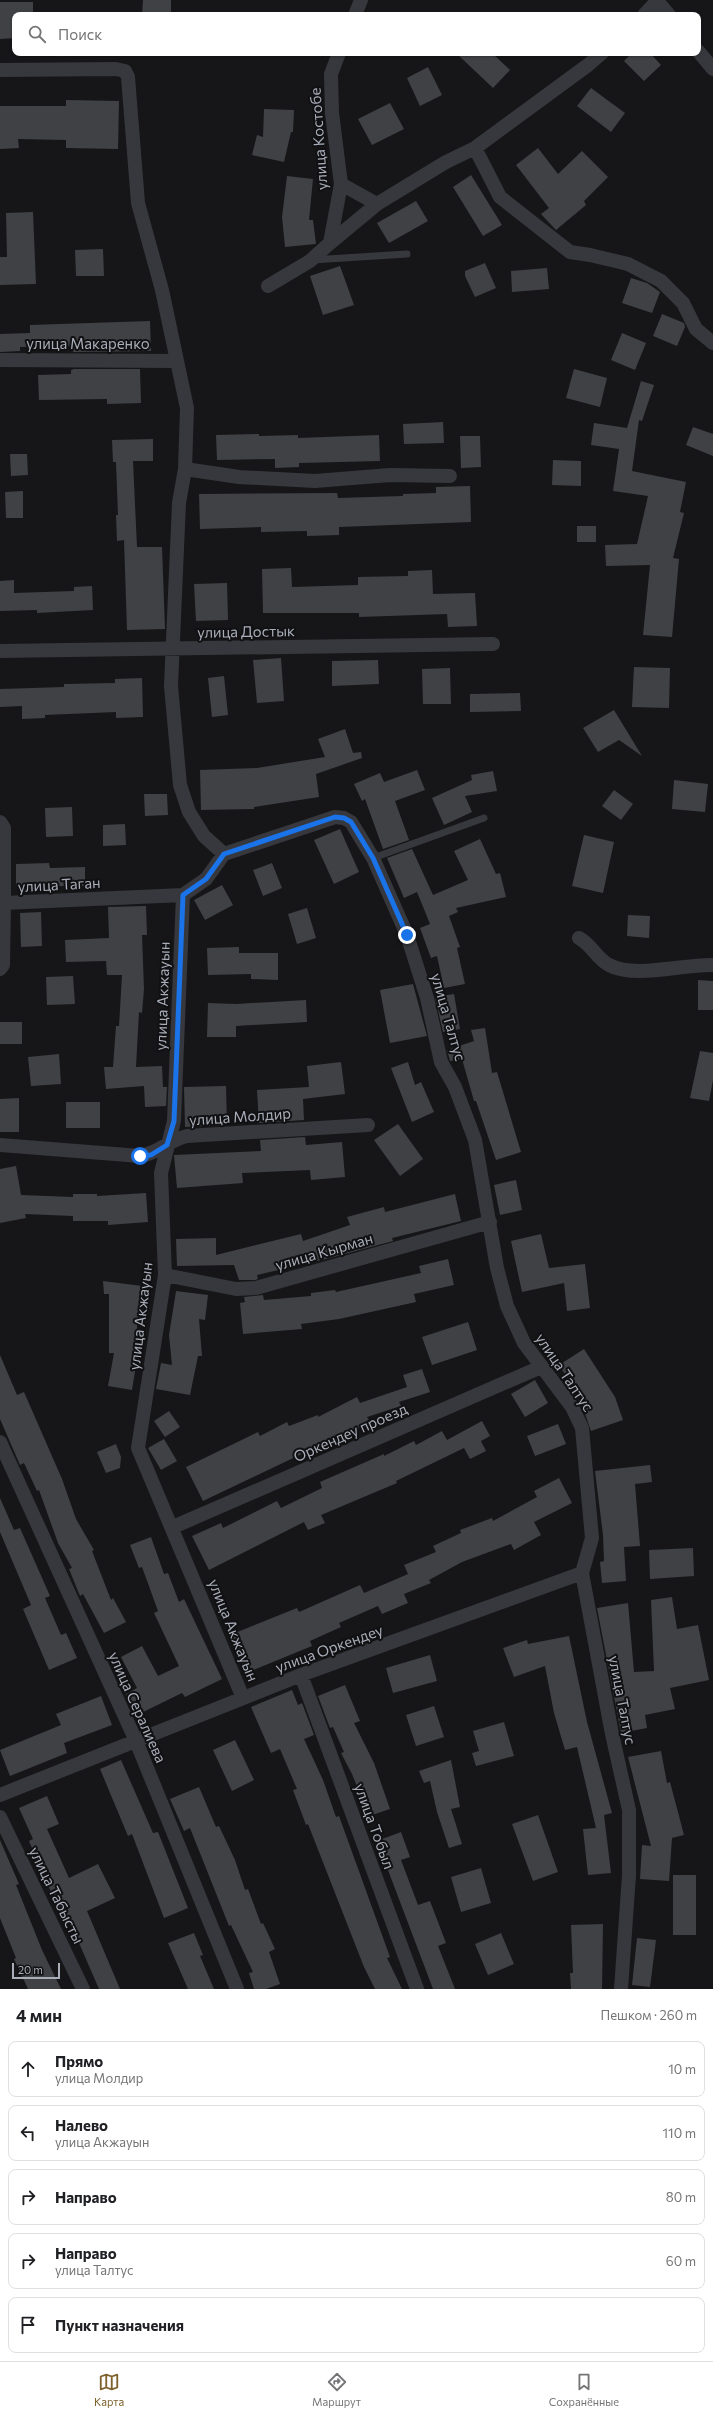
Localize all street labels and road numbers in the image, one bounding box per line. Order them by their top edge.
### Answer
street label: улица Костобе [305,87,331,191]
street label: улица Макаренко [26,334,150,352]
street label: улица Достык [197,621,295,641]
street label: улица Таган [17,873,101,895]
street label: улица Акжауын [151,941,173,1051]
street label: улица Талтус [428,971,470,1063]
street label: улица Молдир [189,1103,291,1129]
street label: улица Кырман [273,1228,375,1274]
street label: улица Акжауын [124,1261,156,1371]
street label: улица Талтус [532,1329,598,1415]
street label: Оркендеу проезд [290,1399,410,1465]
street label: улица Акжауын [205,1576,263,1684]
street label: улица Оркендеу [273,1620,386,1676]
street label: улица Сералиева [105,1649,171,1765]
street label: улица Талтус [606,1654,640,1746]
street label: улица Тобыл [351,1781,399,1871]
street label: улица Табысты [26,1844,88,1946]

